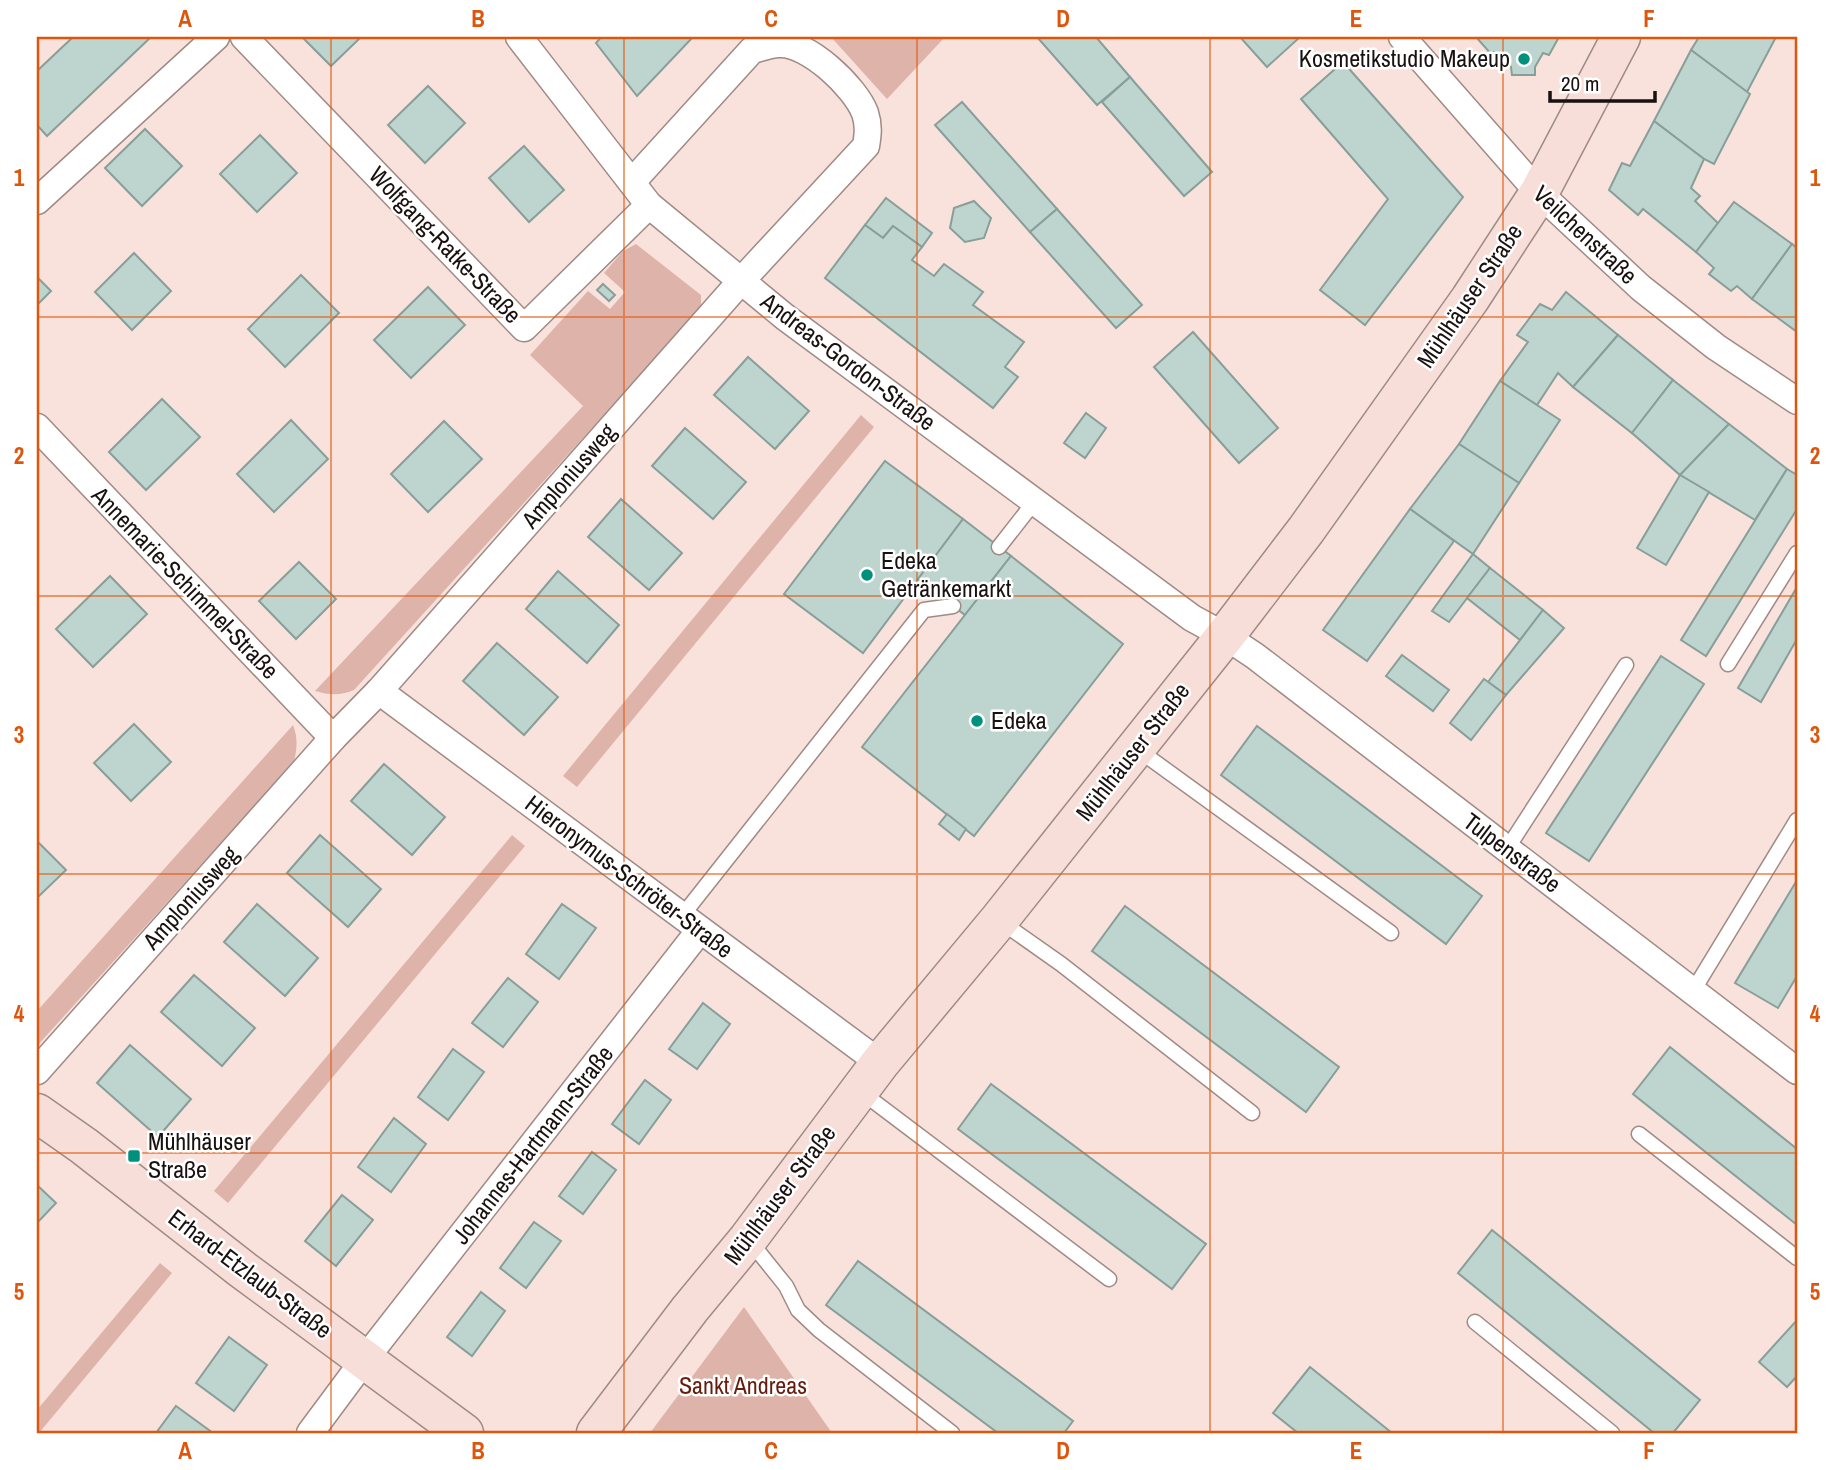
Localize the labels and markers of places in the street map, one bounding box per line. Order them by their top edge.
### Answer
place label: Kosmetikstudio Makeup [1299,42,1510,74]
marker: Kosmetikstudio Makeup [1516,51,1532,67]
place label: Edeka Getränkemarkt [881,544,1012,604]
marker: Edeka Getränkemarkt [859,567,875,583]
place label: Edeka [991,704,1047,736]
marker: Edeka [969,713,985,729]
place label: Mühlhäuser Straße [148,1125,251,1185]
marker: Mühlhäuser Straße [126,1148,142,1164]

